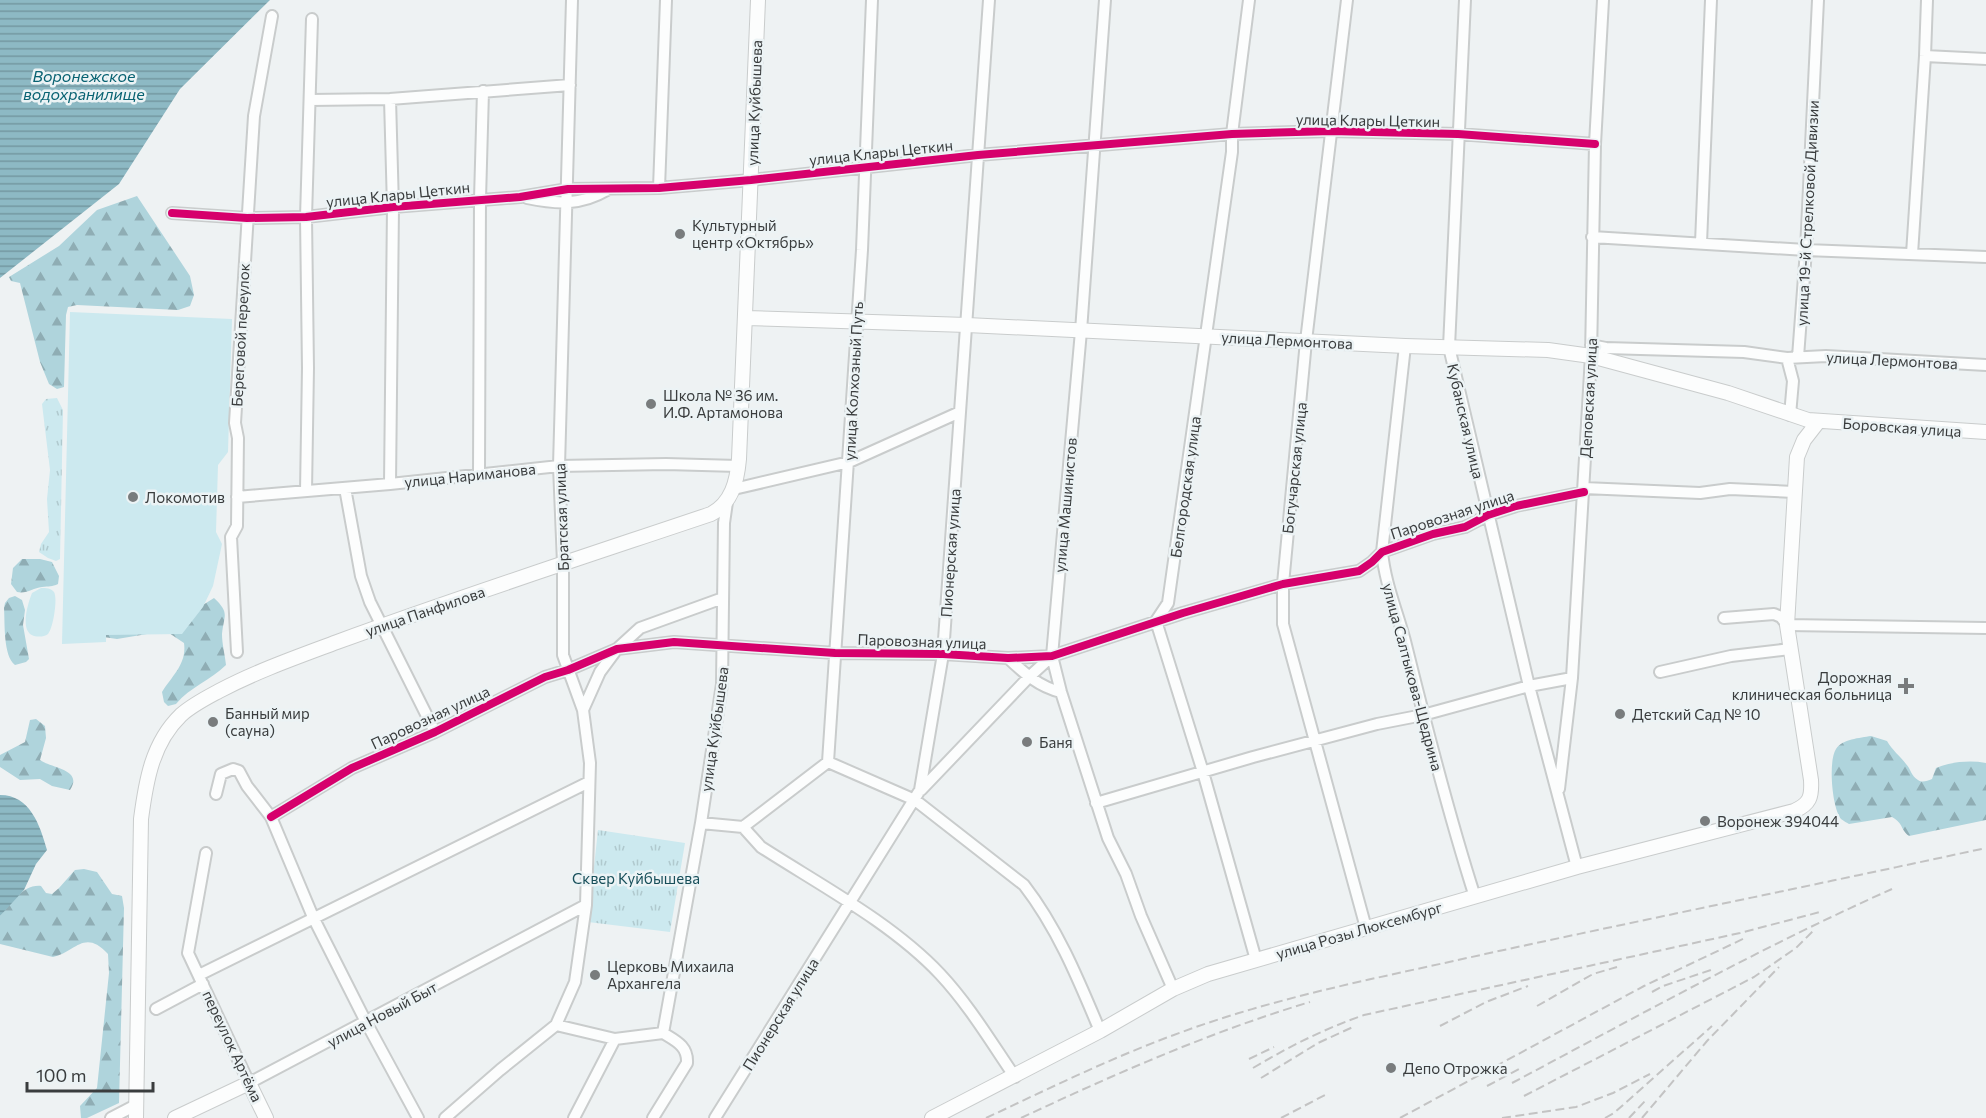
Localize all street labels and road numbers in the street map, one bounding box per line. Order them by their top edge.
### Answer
street label: улица Куйбышева [743,40,765,166]
street label: улица 19-й Стрелковой Дивизии [1792,100,1822,326]
street label: улица Клары Цеткин [1296,110,1440,130]
street label: улица Клары Цеткин [808,135,954,169]
street label: улица Клары Цеткин [325,177,471,211]
street label: Береговой переулок [227,263,253,407]
street label: улица Колхозный Путь [840,301,866,461]
street label: улица Лермонтова [1221,328,1353,352]
street label: Деповская улица [1576,338,1600,458]
street label: улица Лермонтова [1826,348,1958,372]
street label: Кубанская улица [1444,362,1488,480]
street label: Богучарская улица [1278,401,1310,535]
street label: Боровская улица [1842,414,1962,440]
street label: Белгородская улица [1166,415,1204,559]
street label: улица Машинистов [1050,437,1080,573]
street label: улица Нариманова [403,459,537,491]
street label: Братская улица [550,463,572,571]
street label: Паровозная улица [1388,486,1516,542]
street label: Пионерская улица [937,488,963,618]
street label: улица Салтыкова-Щедрина [1379,581,1447,773]
street label: улица Панфилова [363,582,487,640]
street label: Паровозная улица [857,630,987,652]
street label: улица Куйбышева [696,665,732,793]
street label: Паровозная улица [368,682,492,752]
street label: улица Розы Люксембург [1274,898,1445,962]
street label: Пионерская улица [738,955,822,1073]
street label: улица Новый Быт [324,977,440,1051]
street label: переулок Артёма [199,987,267,1105]

